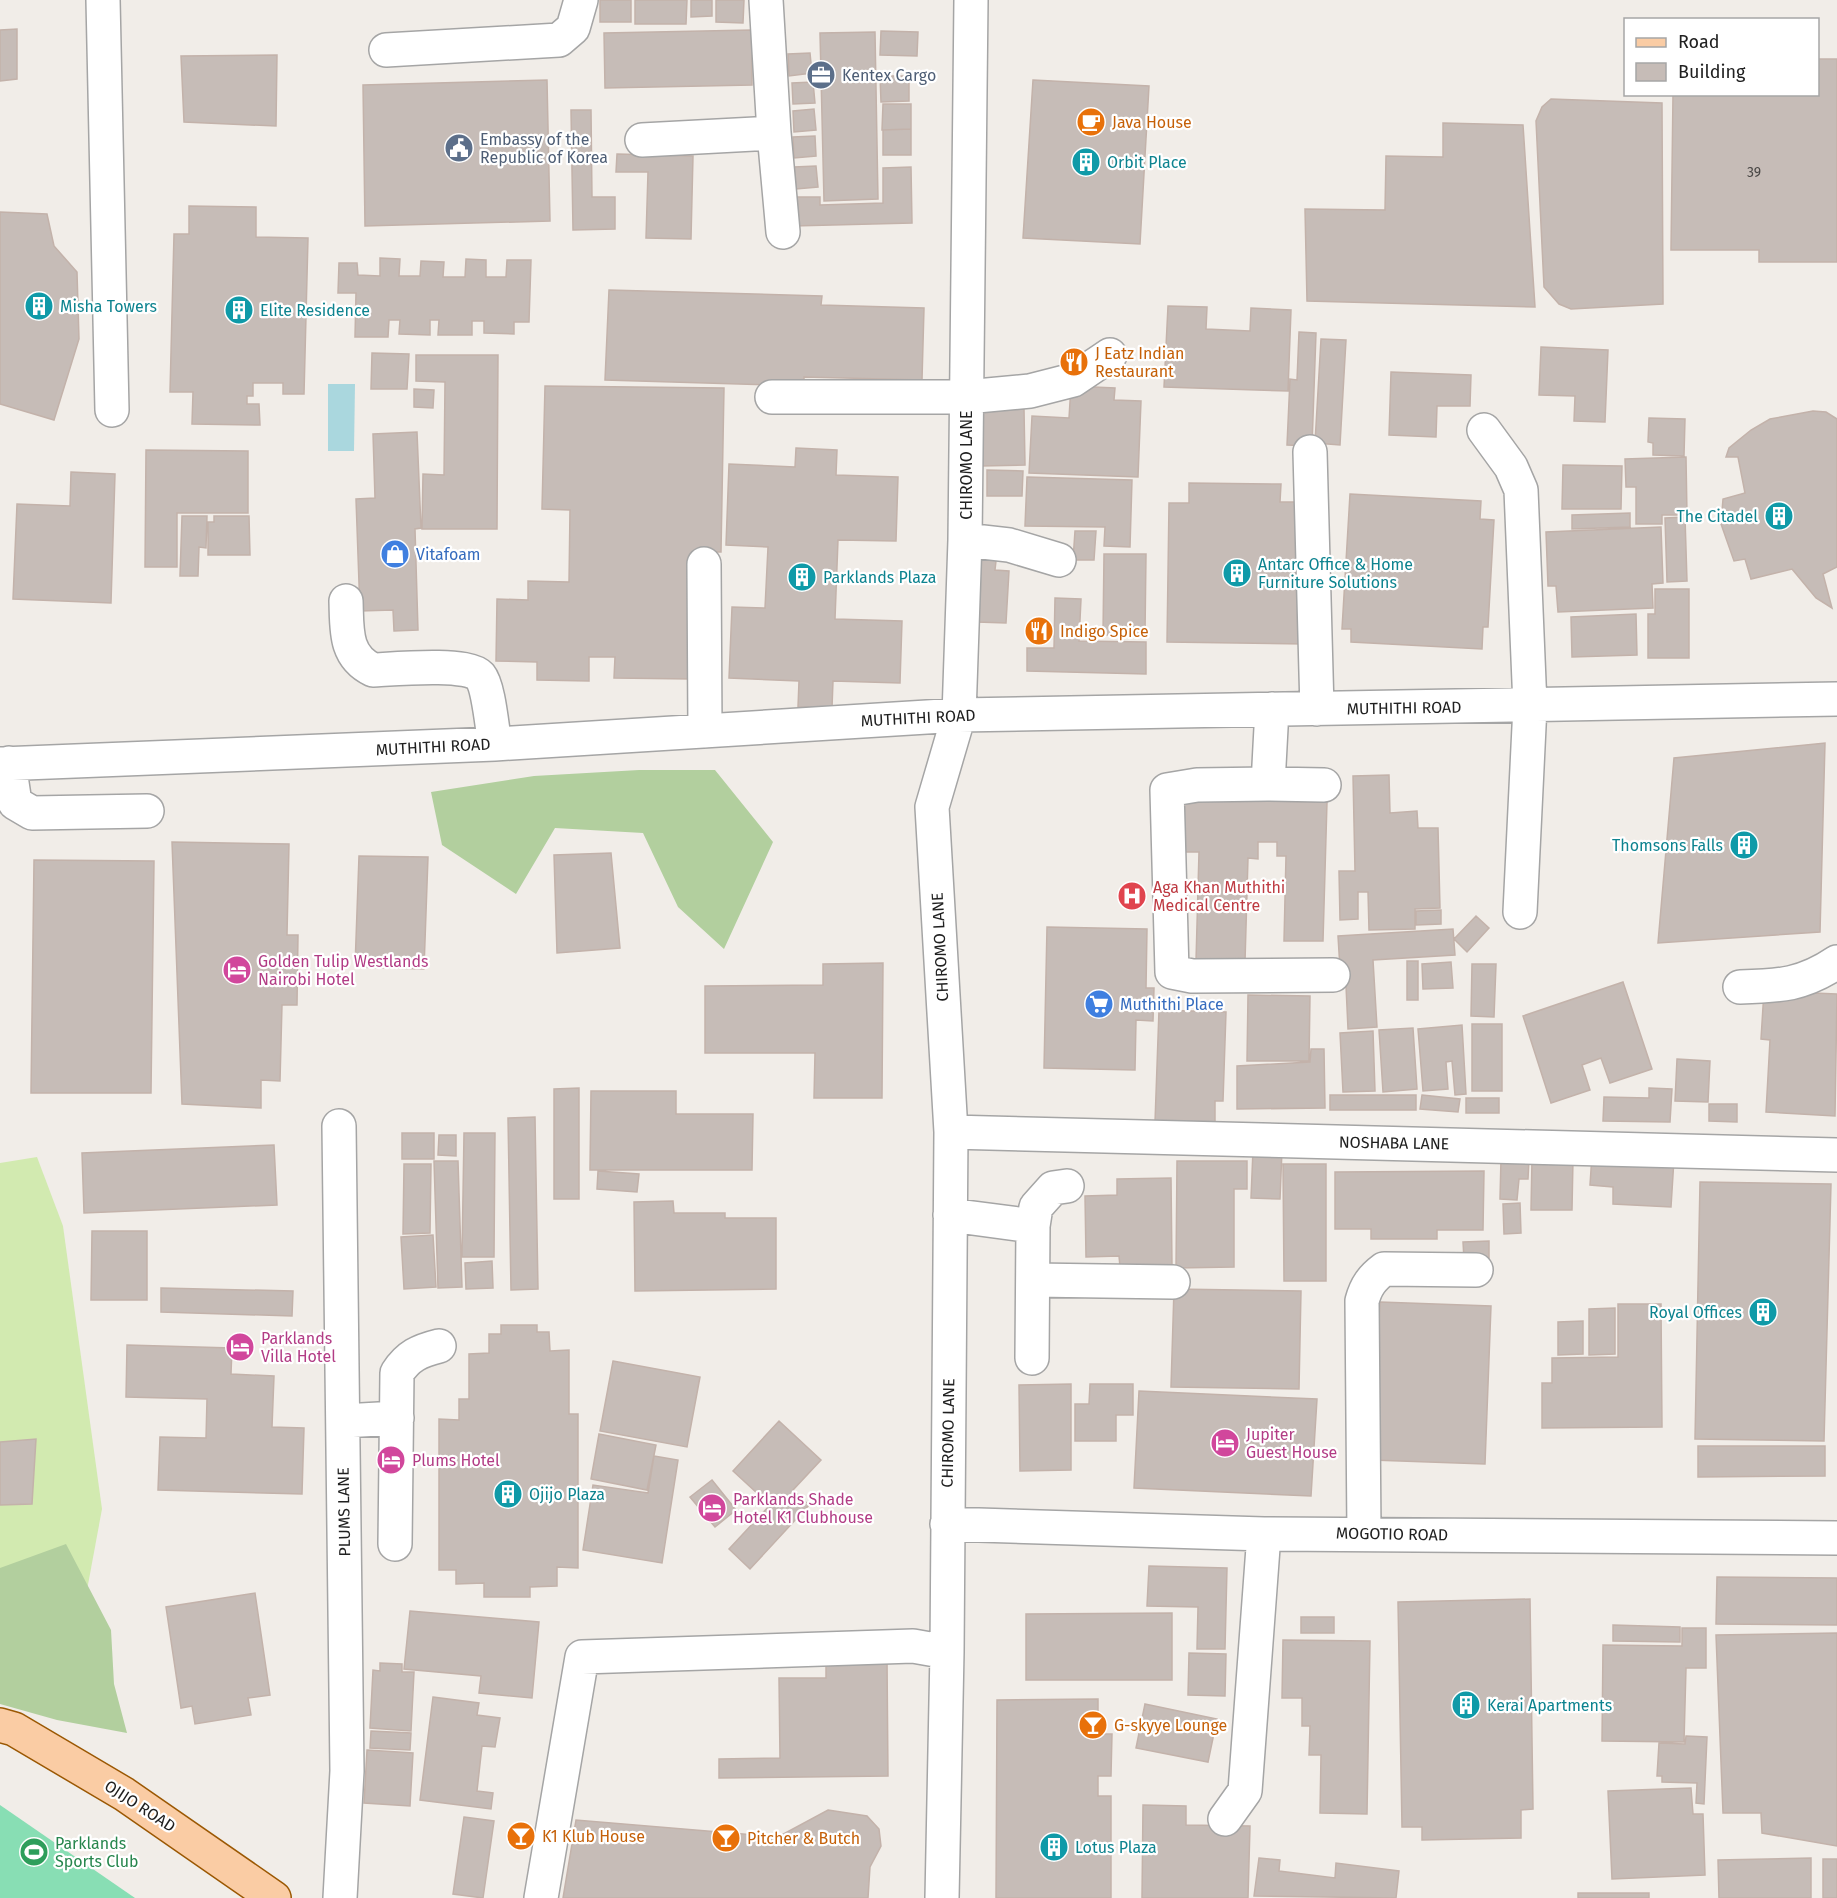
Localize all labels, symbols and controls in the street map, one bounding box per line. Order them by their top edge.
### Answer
legend [1624,18,1819,96]
text: Road [1678,31,1720,53]
office icon: Kentex Cargo [805,59,837,91]
text: Building [1678,61,1746,83]
place label: Kentex Cargo [842,66,936,85]
cafe icon: Java House [1075,106,1107,138]
place label: Java House [1112,113,1192,132]
place label: Embassy of the Republic of Korea [480,130,608,167]
public building icon: Embassy of the Republic of Korea [443,132,475,164]
building icon: Orbit Place [1070,146,1102,178]
place label: Orbit Place [1107,153,1187,172]
house number: 39 [1747,164,1761,181]
building icon: Misha Towers [23,290,55,322]
building icon: Elite Residence [223,294,255,326]
place label: Misha Towers [60,297,157,316]
place label: Elite Residence [260,301,370,320]
place label: J Eatz Indian Restaurant [1095,344,1184,381]
restaurant icon: J Eatz Indian Restaurant [1058,346,1090,378]
street label: CHIROMO LANE [957,410,976,520]
building icon: The Citadel [1763,500,1795,532]
place label: The Citadel [1677,507,1758,526]
shop icon: Vitafoam [379,538,411,570]
place label: Vitafoam [416,545,481,564]
place label: Antarc Office & Home Furniture Solutions [1258,555,1413,592]
building icon: Antarc Office & Home Furniture Solutions [1221,557,1253,589]
building icon: Parklands Plaza [786,561,818,593]
place label: Parklands Plaza [823,568,936,587]
restaurant icon: Indigo Spice [1023,615,1055,647]
place label: Indigo Spice [1060,622,1149,641]
street label: MUTHITHI ROAD [1346,697,1462,719]
street label: MUTHITHI ROAD [860,706,976,730]
street label: MUTHITHI ROAD [375,735,491,759]
building icon: Thomsons Falls [1728,829,1760,861]
place label: Thomsons Falls [1612,836,1723,855]
place label: Aga Khan Muthithi Medical Centre [1153,878,1285,915]
hospital icon: Aga Khan Muthithi Medical Centre [1116,880,1148,912]
street label: CHIROMO LANE [928,892,952,1002]
place label: Golden Tulip Westlands Nairobi Hotel [258,952,428,989]
hotel icon: Golden Tulip Westlands Nairobi Hotel [221,954,253,986]
supermarket icon: Muthithi Place [1083,988,1115,1020]
place label: Muthithi Place [1120,995,1224,1014]
street label: NOSHABA LANE [1339,1133,1449,1153]
building icon: Royal Offices [1747,1296,1779,1328]
place label: Royal Offices [1649,1303,1742,1322]
place label: Parklands Villa Hotel [261,1329,336,1366]
hotel icon: Parklands Villa Hotel [224,1331,256,1363]
street label: CHIROMO LANE [938,1378,958,1488]
place label: Jupiter Guest House [1246,1425,1337,1462]
hotel icon: Jupiter Guest House [1209,1427,1241,1459]
hotel icon: Plums Hotel [375,1444,407,1476]
place label: Plums Hotel [412,1451,500,1470]
street label: PLUMS LANE [334,1467,354,1557]
building icon: Ojijo Plaza [492,1478,524,1510]
place label: Ojijo Plaza [529,1485,605,1504]
place label: Parklands Shade Hotel K1 Clubhouse [733,1490,873,1527]
hotel icon: Parklands Shade Hotel K1 Clubhouse [696,1492,728,1524]
street label: MOGOTIO ROAD [1336,1524,1448,1544]
building icon: Kerai Apartments [1450,1689,1482,1721]
place label: Kerai Apartments [1487,1696,1612,1715]
bar icon: G-skyye Lounge [1077,1709,1109,1741]
place label: G-skyye Lounge [1114,1716,1227,1735]
street label: OJIJO ROAD [101,1776,179,1836]
bar icon: K1 Klub House [505,1820,537,1852]
bar icon: Pitcher & Butch [710,1822,742,1854]
place label: K1 Klub House [542,1827,645,1846]
place label: Pitcher & Butch [747,1829,860,1848]
building icon: Lotus Plaza [1038,1831,1070,1863]
place label: Parklands Sports Club [55,1834,139,1871]
sports icon: Parklands Sports Club [18,1836,50,1868]
place label: Lotus Plaza [1075,1838,1157,1857]

